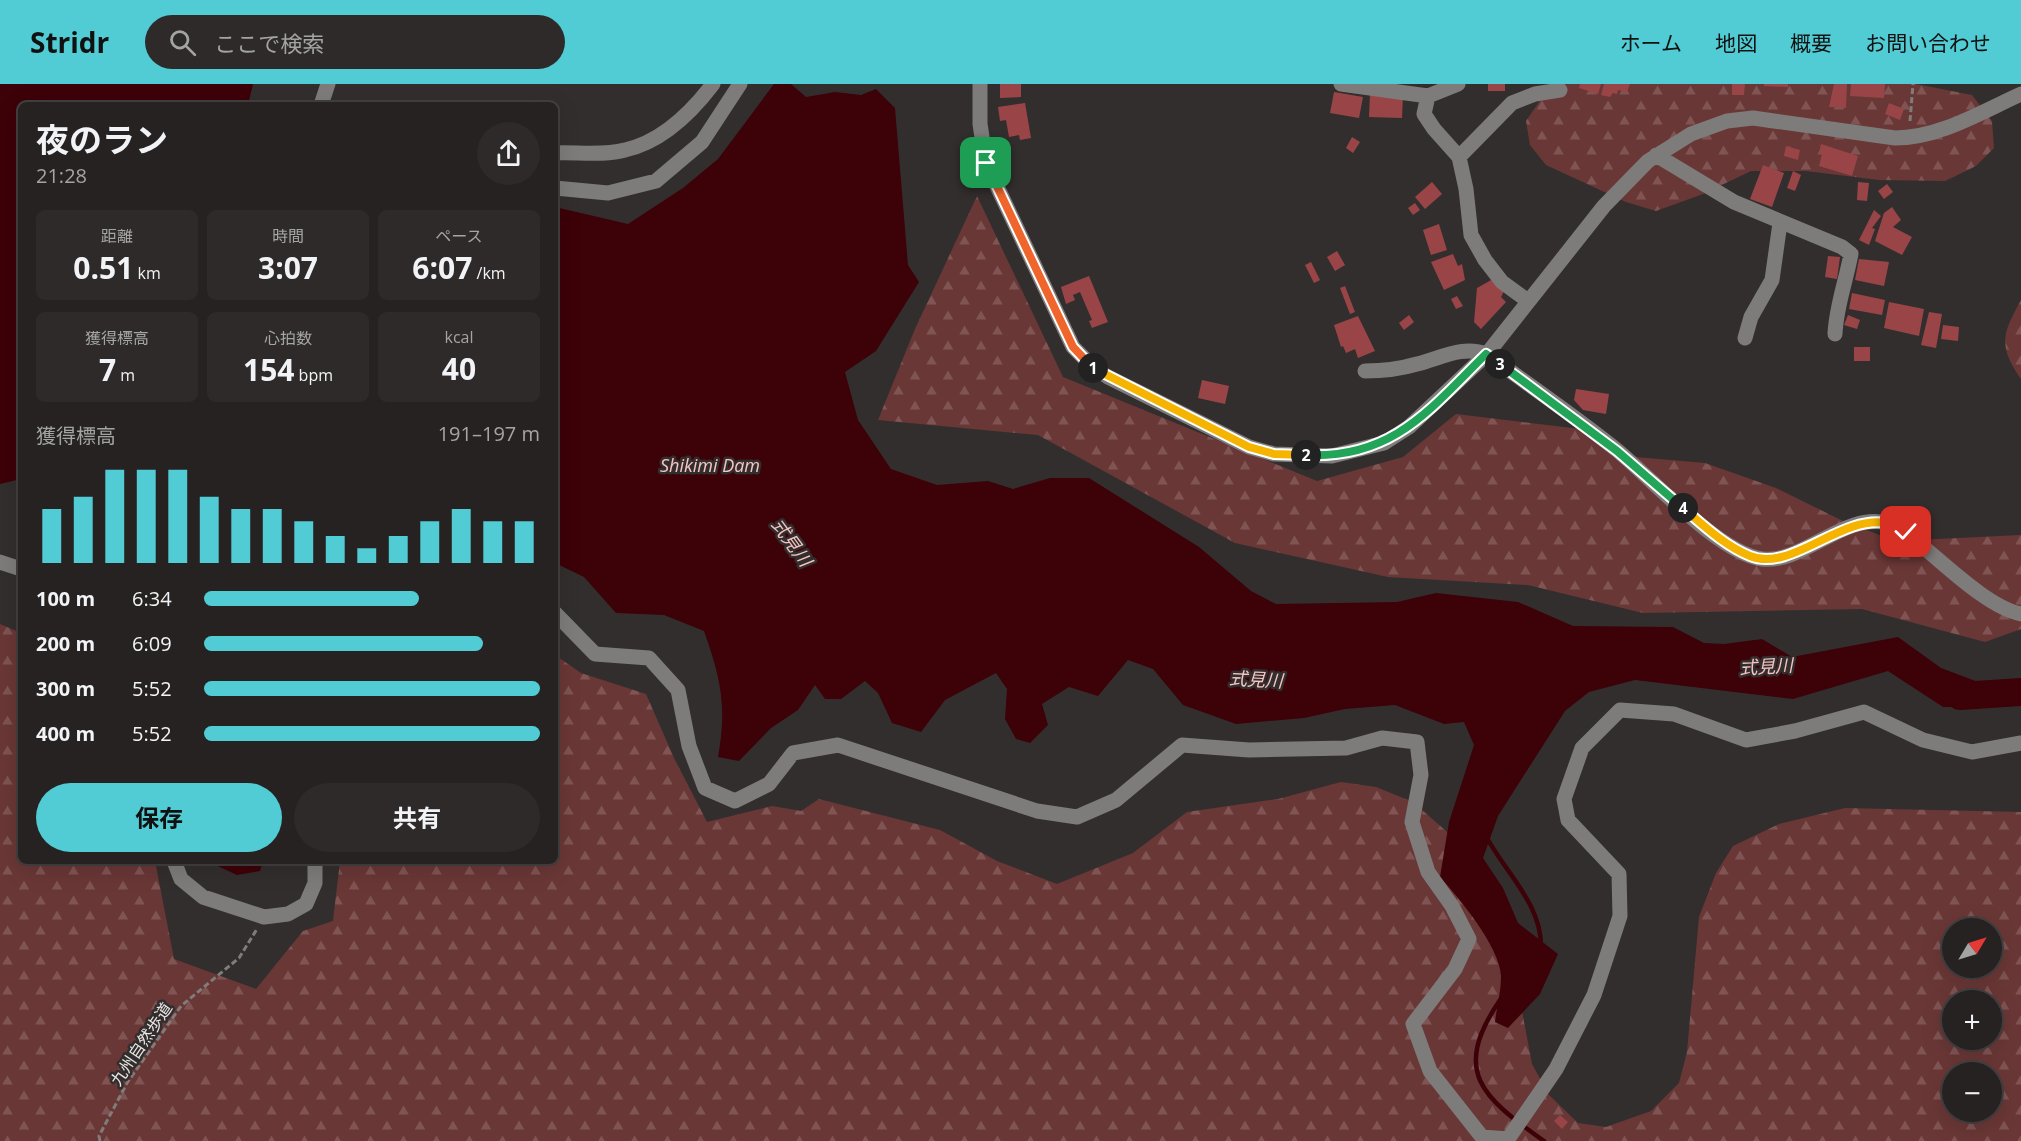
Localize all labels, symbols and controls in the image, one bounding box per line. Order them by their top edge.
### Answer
search box [145,15,565,69]
text: Stridr [30,23,109,61]
icon: search [166,26,199,59]
text: ここで検索 [214,28,324,58]
text: ホーム [1620,29,1682,57]
text: 地図 [1715,29,1757,57]
text: 概要 [1790,29,1832,57]
text: お問い合わせ [1865,29,1991,57]
text: 夜のラン [36,117,168,162]
button: share [477,122,540,185]
pin [960,137,1011,188]
icon: arrive [969,146,1002,179]
text: 21:28 [36,162,87,189]
text: 距離 [101,225,133,247]
text: 時間 [272,225,304,247]
text: ペース [435,225,483,247]
text: 0.51 [73,247,133,288]
text: 3:07 [258,247,318,288]
text: 6:07 [412,247,472,288]
text: km [133,262,161,284]
text: /km [472,262,506,284]
text: kcal [445,326,474,348]
text: 獲得標高 [85,327,149,349]
text: 心拍数 [264,327,312,349]
text: 40 [442,348,476,389]
text: 7 [99,349,116,390]
text: 154 [243,349,294,390]
pin: 3 [1485,349,1515,379]
pin: 1 [1078,353,1108,383]
text: 3 [1495,353,1505,375]
text: 1 [1088,357,1098,379]
text: m [116,364,135,386]
text: bpm [294,364,333,386]
text: 191–197 m [438,420,540,447]
text: 獲得標高 [36,422,116,449]
pin: 2 [1291,440,1321,470]
text: 2 [1301,444,1311,466]
water label: Shikimi Dam [660,453,760,477]
pin: 4 [1668,493,1698,523]
text: 4 [1678,497,1688,519]
pin [1880,506,1931,557]
water label: 式見川 [766,513,819,573]
icon: check [1889,515,1922,548]
text: 100 m [36,585,95,612]
text: 6:34 [132,585,172,612]
text: 200 m [36,630,95,657]
text: 6:09 [132,630,172,657]
water label: 式見川 [1738,652,1796,679]
water label: 式見川 [1228,666,1286,693]
text: 300 m [36,675,95,702]
text: 5:52 [132,675,172,702]
text: 400 m [36,720,95,747]
text: 5:52 [132,720,172,747]
button: 保存 [36,783,282,852]
button: 共有 [294,783,540,852]
north arrow [1942,918,2002,978]
map controls [1942,918,2002,1122]
button: + [1942,990,2002,1050]
street label: 九州自然歩道 [105,998,177,1090]
button: − [1942,1062,2002,1122]

